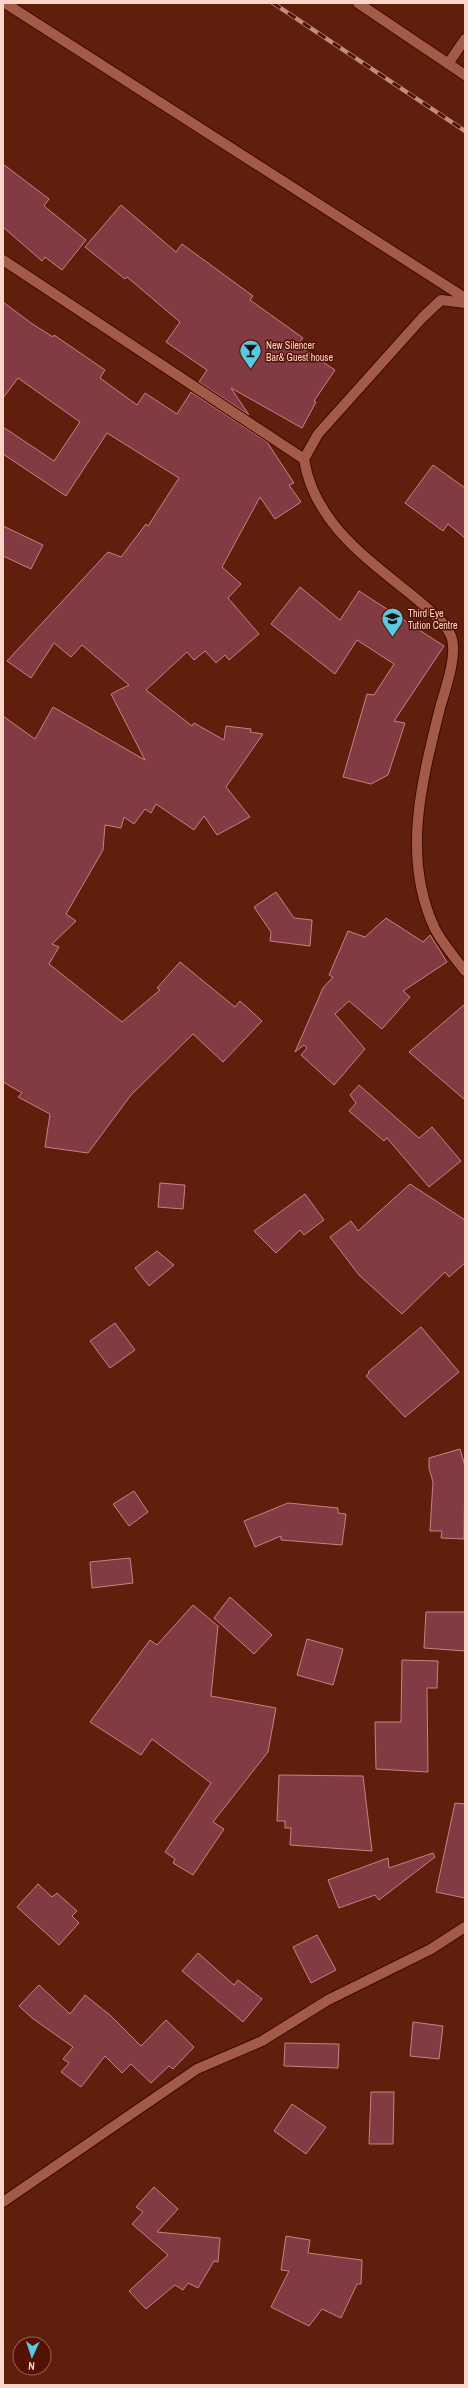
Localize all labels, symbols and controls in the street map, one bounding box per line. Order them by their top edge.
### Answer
bar icon: New Silencer Bar& Guest house [237,338,263,371]
place label: New Silencer Bar& Guest house [266,339,333,364]
school or university icon: Third Eye Tution Centre [379,606,405,639]
place label: Third Eye Tution Centre [408,607,458,632]
north arrow [12,2336,52,2376]
text: N [28,2359,35,2373]

